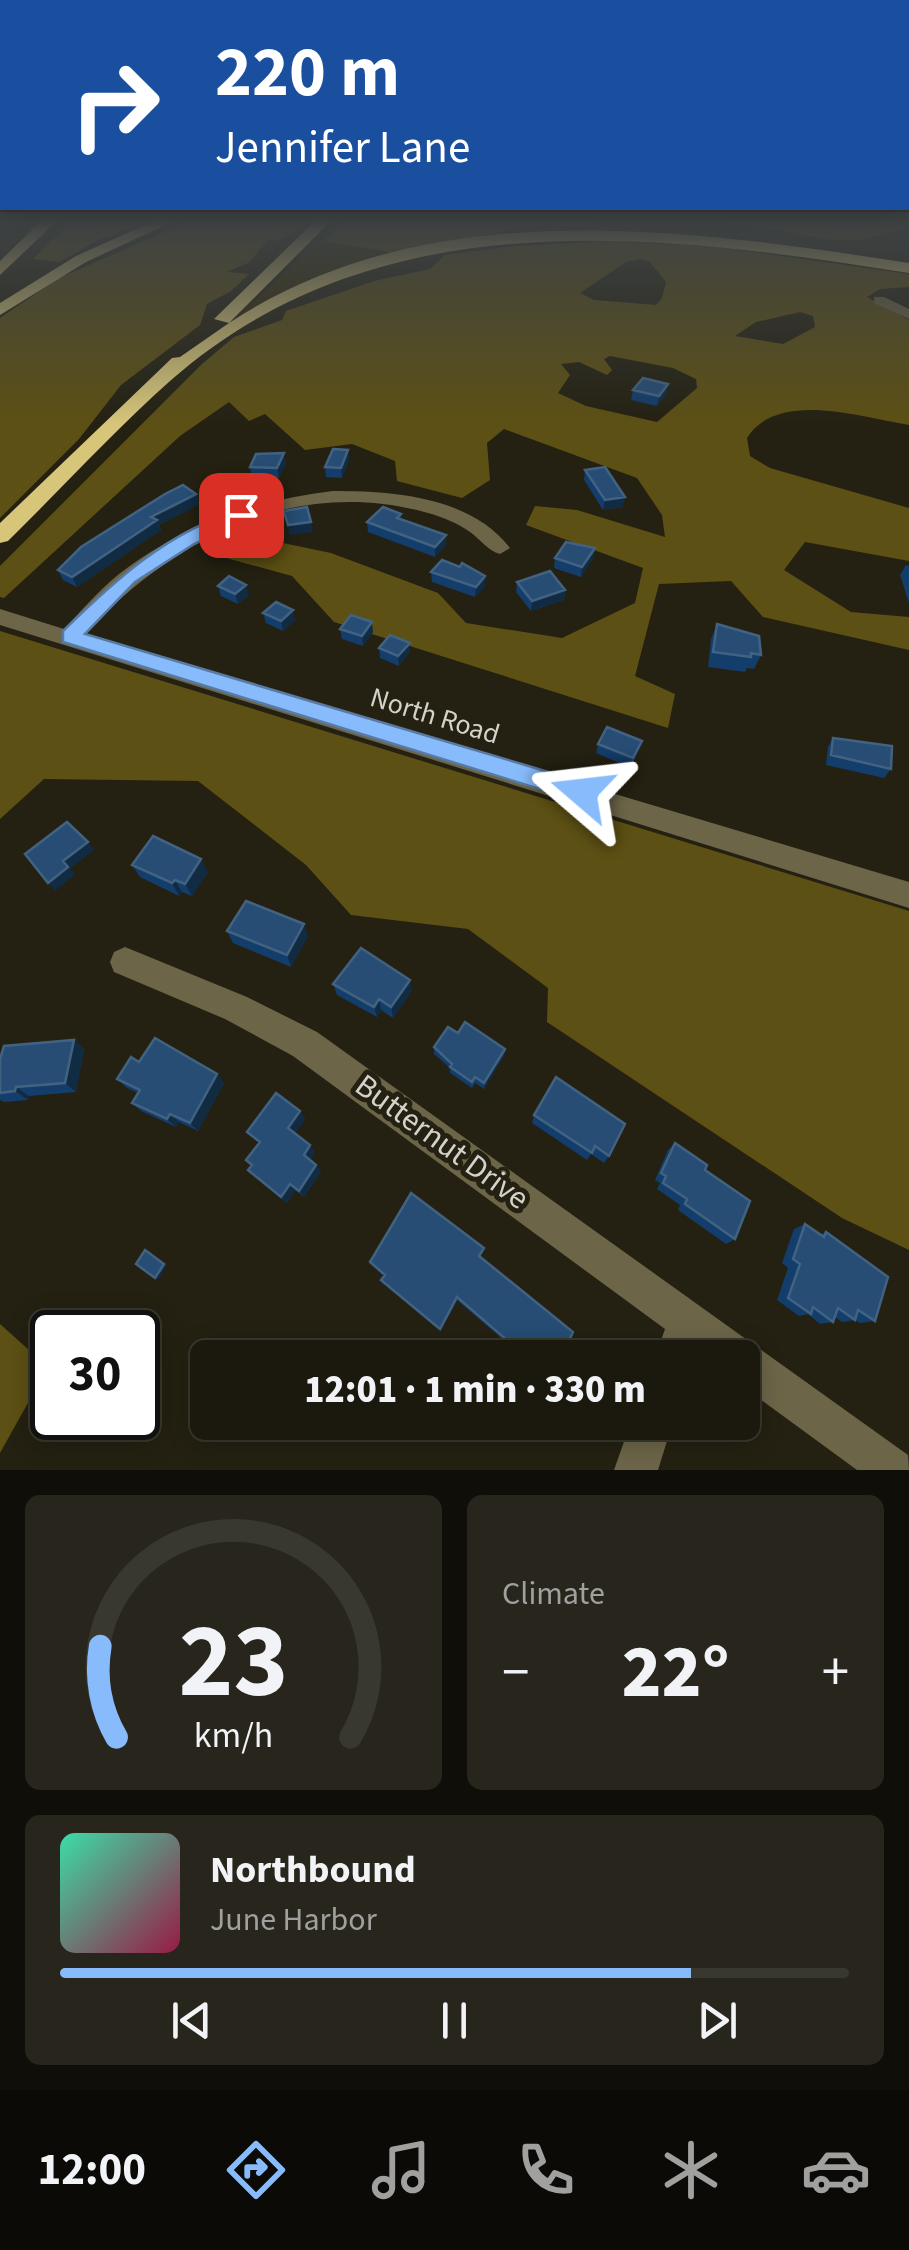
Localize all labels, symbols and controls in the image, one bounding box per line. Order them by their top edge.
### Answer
text: 220 m [215,23,400,123]
icon: right [50,40,180,170]
text: Jennifer Lane [215,116,470,180]
pin [199,473,284,558]
icon: arrive [214,488,269,543]
street label: North Road [365,677,505,755]
position arrow [530,740,634,844]
street label: Butternut Drive [345,1063,539,1221]
speed limit sign: 30 [30,1310,160,1440]
text: 12:01 · 1 min · 330 m [304,1363,646,1417]
text: Climate [502,1571,605,1617]
text: 23 [179,1589,288,1737]
text: 22° [622,1619,729,1726]
text: − [502,1634,529,1712]
text: + [822,1634,849,1712]
text: km/h [194,1710,273,1761]
text: Northbound [210,1843,416,1897]
text: June Harbor [210,1897,377,1943]
icon: previous [164,1993,219,2048]
icon: pause [427,1993,482,2048]
icon: next [690,1993,745,2048]
icon: directions [221,2135,291,2205]
icon: music [366,2135,436,2205]
icon: phone [511,2135,581,2205]
icon: climate [656,2135,726,2205]
icon: car [801,2135,871,2205]
text: 12:00 [38,2138,146,2202]

